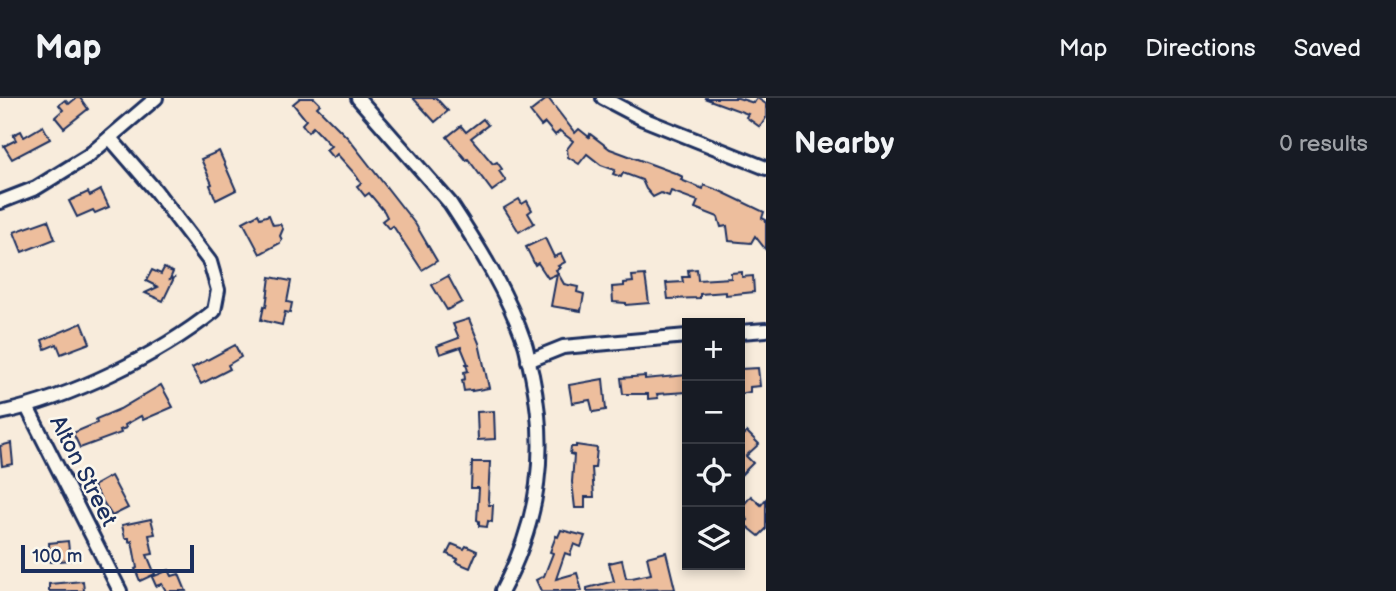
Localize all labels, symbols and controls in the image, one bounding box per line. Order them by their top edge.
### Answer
text: Map [35,28,101,68]
text: Map [1059,34,1107,63]
text: Directions [1145,34,1256,63]
text: Saved [1294,34,1361,63]
text: Nearby [794,126,894,162]
text: 0 results [1279,130,1368,158]
map controls [682,318,745,570]
button: + [682,318,745,381]
button: − [682,381,745,444]
street label: Alton Street [43,411,123,531]
button: locate [682,444,745,507]
button: layers [682,507,745,570]
scale bar [21,542,194,574]
text: 100 m [32,545,83,568]

